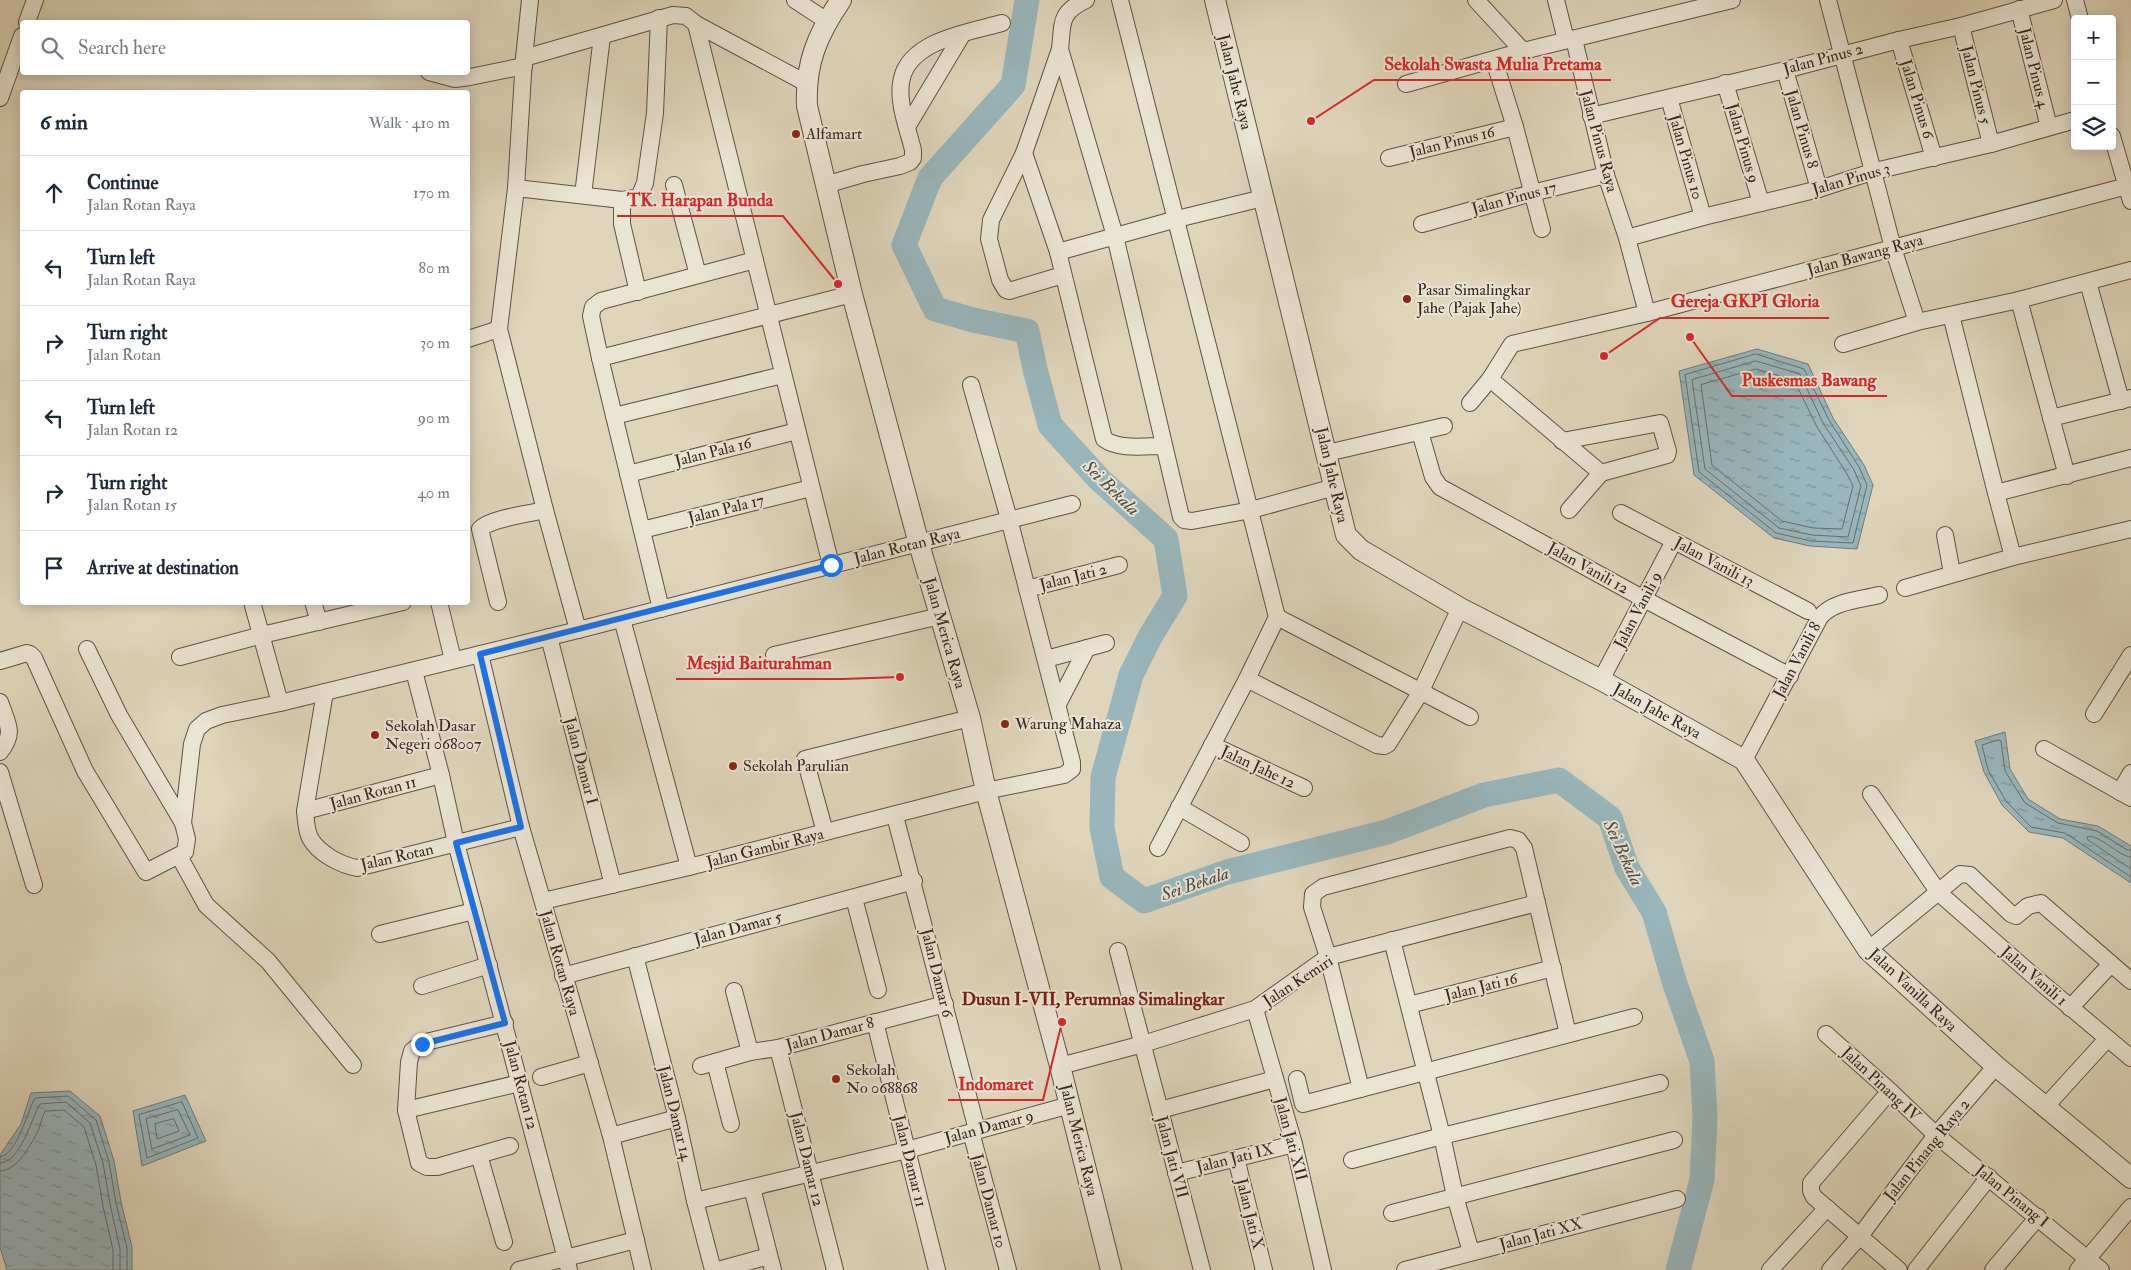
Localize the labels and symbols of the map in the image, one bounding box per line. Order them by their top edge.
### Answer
street label: Jalan Pinus 4 [2013,25,2054,112]
street label: Jalan Jahe Raya [1212,31,1257,132]
street label: Jalan Pinus 2 [1780,39,1865,80]
street label: Jalan Pinus 5 [1955,42,1995,127]
callout: Sekolah Swasta Mulia Pretama [1374,47,1611,80]
text: Sekolah Swasta Mulia Pretama [1384,53,1602,76]
street label: Jalan Pinus 6 [1894,56,1939,142]
street label: Jalan Pinus 8 [1780,86,1823,172]
street label: Jalan Pinus Raya [1574,87,1622,195]
street label: Jalan Pinus 9 [1721,100,1764,185]
street label: Jalan Pinus 10 [1663,111,1708,202]
street label: Jalan Pinus 16 [1406,121,1498,164]
place label: Alfamart [805,124,862,144]
marker: Alfamart [790,128,802,140]
street label: Jalan Pinus 3 [1809,158,1892,201]
street label: Jalan Pinus 17 [1468,177,1559,220]
callout: TK. Harapan Bunda [617,183,783,216]
text: TK. Harapan Bunda [626,189,774,212]
street label: Jalan Bawang Raya [1804,230,1926,281]
place label: Pasar Simalingkar Jahe (Pajak Jahe) [1416,280,1531,319]
callout: Gereja GKPI Gloria [1660,285,1829,318]
text: Gereja GKPI Gloria [1671,290,1820,313]
marker: Pasar Simalingkar Jahe (Pajak Jahe) [1401,293,1413,305]
callout: Puskesmas Bawang [1732,363,1887,396]
text: Puskesmas Bawang [1742,369,1878,392]
street label: Jalan Jahe Raya [1310,424,1353,525]
street label: Jalan Pala 16 [672,433,755,472]
water label: Sei Bekala [1077,455,1144,521]
street label: Jalan Pala 17 [685,490,767,529]
street label: Jalan Rotan Raya [851,523,963,570]
street label: Jalan Vanili 13 [1669,532,1757,592]
street label: Jalan Vanili 12 [1543,537,1632,599]
route start [820,554,843,577]
street label: Jalan Jati 2 [1036,559,1109,596]
street label: Jalan Vanili 9 [1609,568,1667,653]
street label: Jalan Merica Raya [918,574,971,692]
street label: Jalan Vanili 8 [1768,618,1826,703]
callout: Mesjid Baiturahman [676,646,842,679]
text: Mesjid Baiturahman [685,652,832,675]
street label: Jalan Jahe Raya [1608,678,1705,744]
street label: Jalan Damar I [559,714,602,807]
place label: Warung Mahaza [1014,714,1122,734]
place label: Sekolah Dasar Negeri 068007 [385,716,482,754]
marker: Warung Mahaza [999,718,1011,730]
marker: Sekolah Dasar Negeri 068007 [369,729,381,741]
street label: Jalan Jahe 12 [1216,741,1298,794]
place label: Sekolah Parulian [743,756,849,776]
marker: Sekolah Parulian [727,760,739,772]
street label: Jalan Rotan 11 [327,772,419,815]
water label: Sei Bekala [1597,815,1648,890]
street label: Jalan Gambir Raya [703,824,826,873]
street label: Jalan Rotan [358,839,436,876]
water label: Sei Bekala [1157,862,1232,907]
street label: Jalan Rotan Raya [534,907,585,1019]
street label: Jalan Damar 5 [691,907,784,951]
street label: Jalan Damar 6 [915,925,958,1021]
street label: Jalan Vanili 1 [1995,941,2071,1011]
street label: Jalan Vanilla Raya [1863,943,1962,1037]
street label: Jalan Kemiri [1258,951,1337,1012]
street label: Jalan Jati 16 [1442,968,1521,1007]
district label: Dusun I-VII, Perumnas Simalingkar [961,988,1225,1011]
street label: Jalan Damar 8 [783,1013,877,1057]
route end [411,1033,434,1056]
street label: Jalan Rotan 12 [498,1037,542,1132]
street label: Jalan Pinang IV [1836,1042,1925,1127]
place label: Sekolah No 068868 [846,1060,918,1098]
street label: Jalan Damar 14 [652,1062,697,1164]
callout: Indomaret [948,1067,1043,1100]
marker: Sekolah No 068868 [830,1073,842,1085]
text: Indomaret [958,1073,1034,1096]
street label: Jalan Merica Raya [1054,1081,1103,1199]
street label: Jalan Jati XII [1269,1094,1312,1183]
street label: Jalan Pinang Raya 2 [1879,1095,1975,1207]
street label: Jalan Damar 9 [941,1106,1036,1150]
street label: Jalan Damar 12 [784,1109,828,1209]
street label: Jalan Damar 11 [888,1112,931,1209]
street label: Jalan Jati VII [1150,1113,1193,1201]
street label: Jalan Jati IX [1193,1139,1277,1179]
street label: Jalan Damar 10 [966,1151,1011,1251]
street label: Jalan Pinang I [1970,1159,2053,1233]
street label: Jalan Jati X [1230,1175,1269,1253]
street label: Jalan Jati XX [1496,1213,1586,1256]

